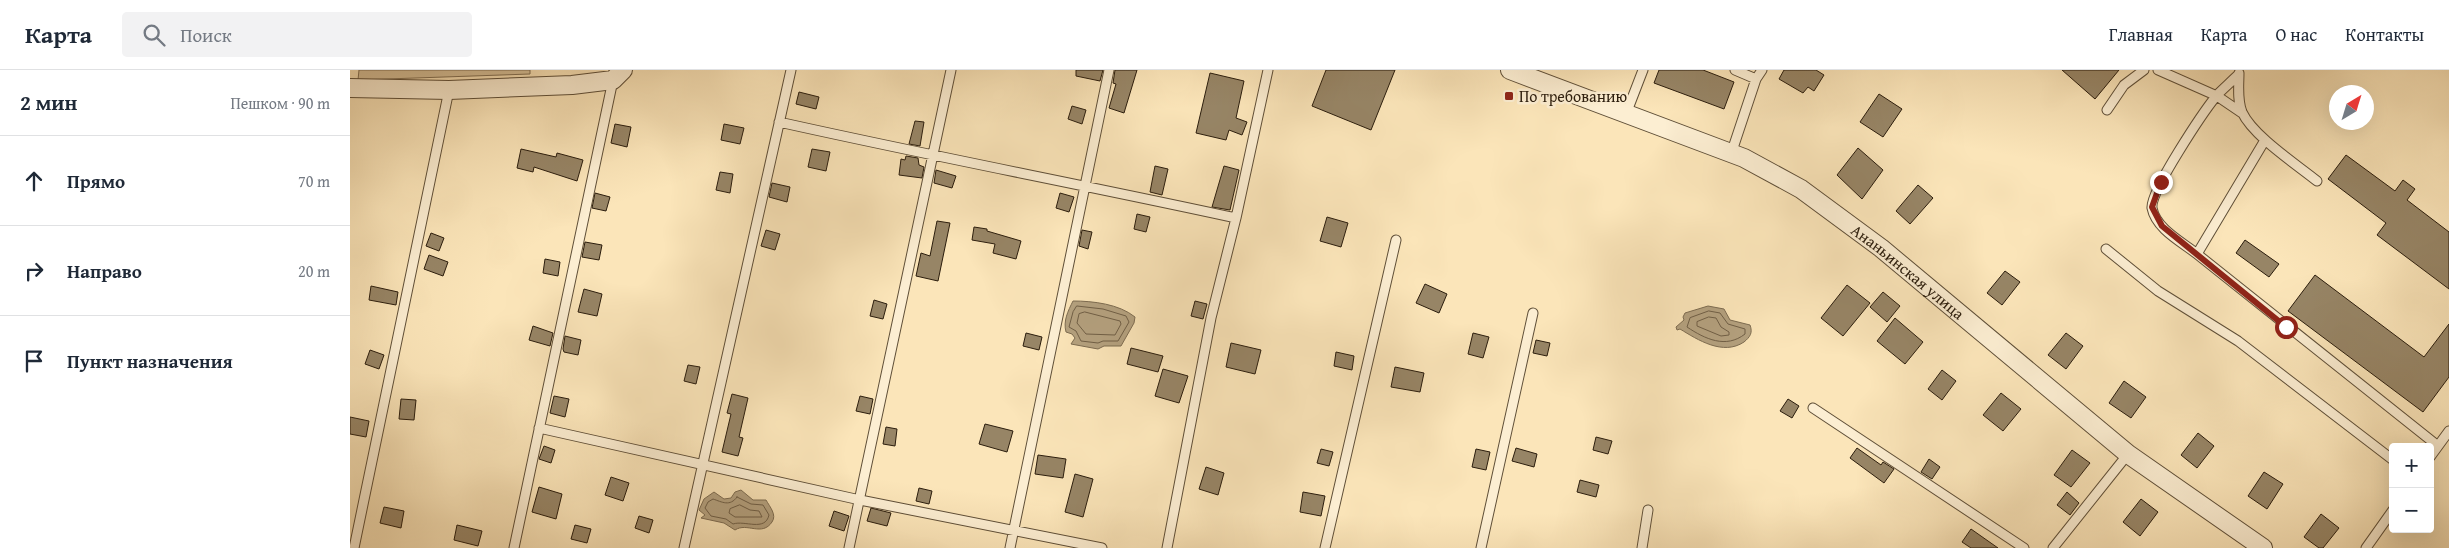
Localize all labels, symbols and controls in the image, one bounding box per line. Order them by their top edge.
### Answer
search box [122,12,472,57]
text: Карта [25,17,92,52]
icon: search [140,21,168,49]
text: Поиск [180,21,232,49]
text: Главная [2109,21,2173,48]
text: Карта [2201,21,2247,48]
text: О нас [2275,21,2317,48]
text: Контакты [2345,21,2424,48]
place label: По требованию [1519,84,1627,108]
north arrow [2329,85,2374,130]
text: 2 мин [20,87,77,118]
marker: По требованию [1503,90,1515,102]
text: Пешком · 90 m [230,91,330,115]
icon: ahead [20,167,48,195]
text: Прямо [67,167,125,195]
text: 70 m [298,169,330,193]
route end [2150,171,2173,194]
street label: Ананьинская улица [1846,218,1970,325]
icon: right [20,257,48,285]
text: Направо [67,257,142,285]
text: 20 m [298,259,330,283]
route start [2275,316,2298,339]
icon: arrive [20,347,48,375]
text: Пункт назначения [67,347,233,375]
map controls [2389,443,2434,533]
button: + [2389,443,2434,488]
button: − [2389,488,2434,533]

